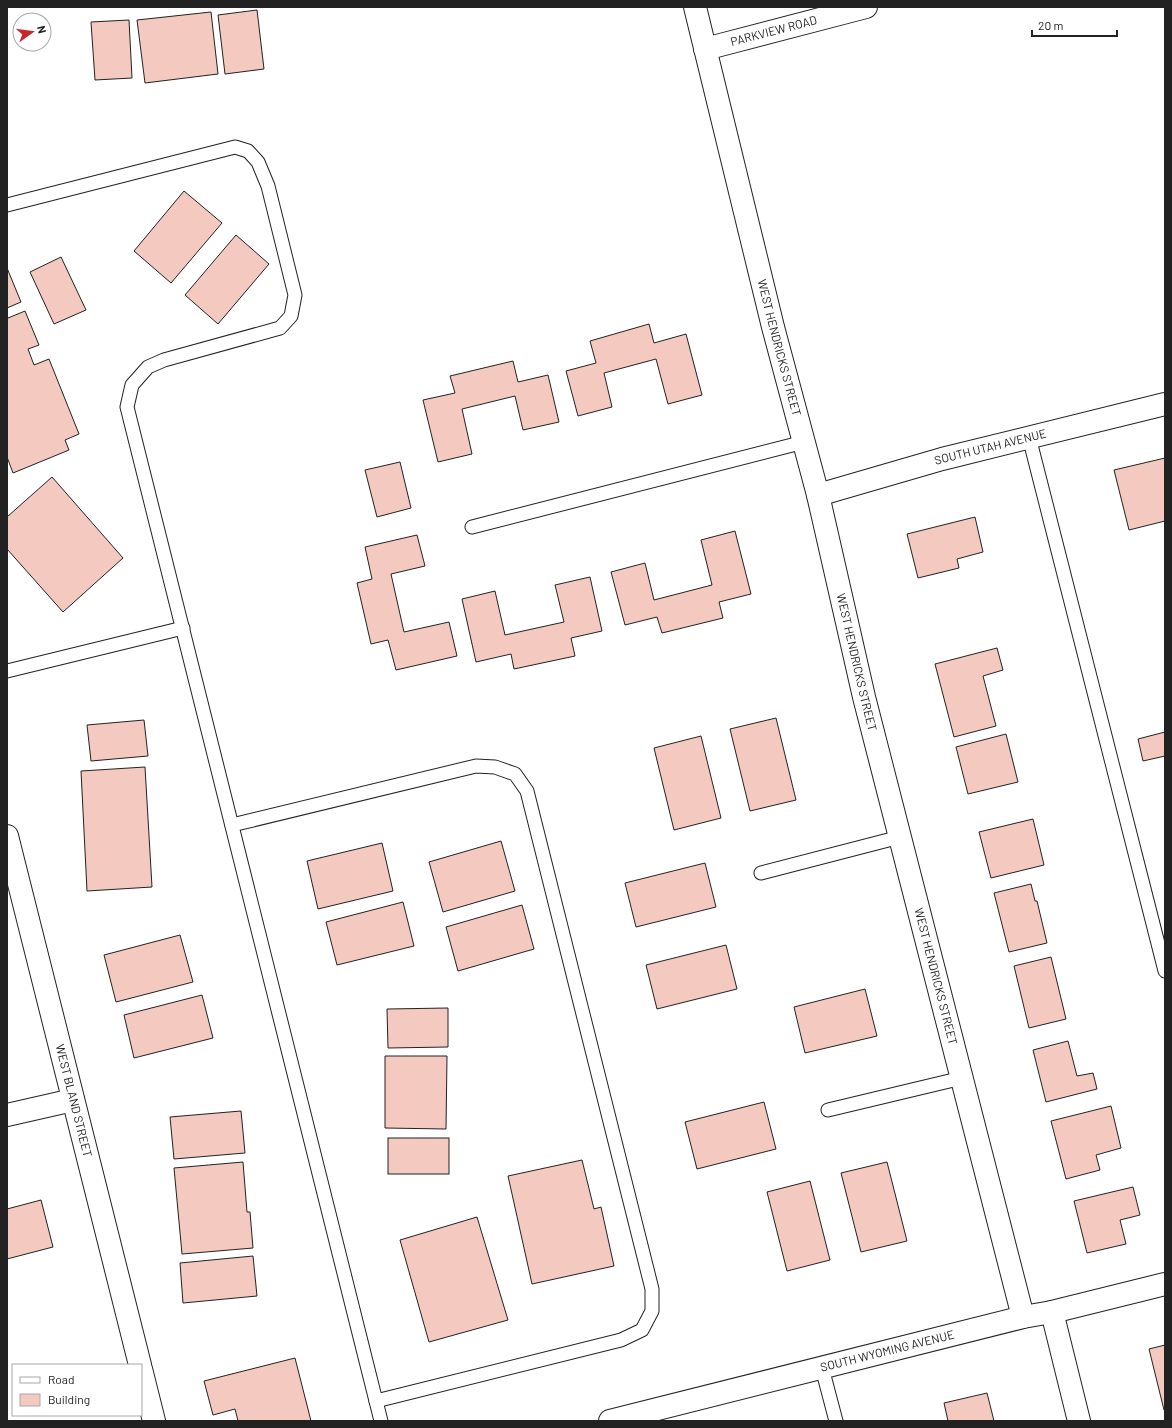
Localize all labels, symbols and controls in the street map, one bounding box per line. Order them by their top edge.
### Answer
north arrow [12,12,52,52]
street label: PARKVIEW ROAD [729,12,818,48]
scale bar [1032,12,1117,38]
text: 20 m [1038,18,1064,32]
text: N [35,24,49,35]
street label: WEST HENDRICKS STREET [756,278,805,418]
street label: SOUTH UTAH AVENUE [932,426,1048,467]
street label: WEST HENDRICKS STREET [835,592,880,733]
street label: WEST HENDRICKS STREET [912,906,961,1046]
street label: WEST BLAND STREET [54,1043,95,1159]
street label: SOUTH WYOMING AVENUE [819,1327,955,1374]
legend [12,1364,142,1416]
text: Road [48,1372,75,1386]
text: Building [48,1392,90,1406]

